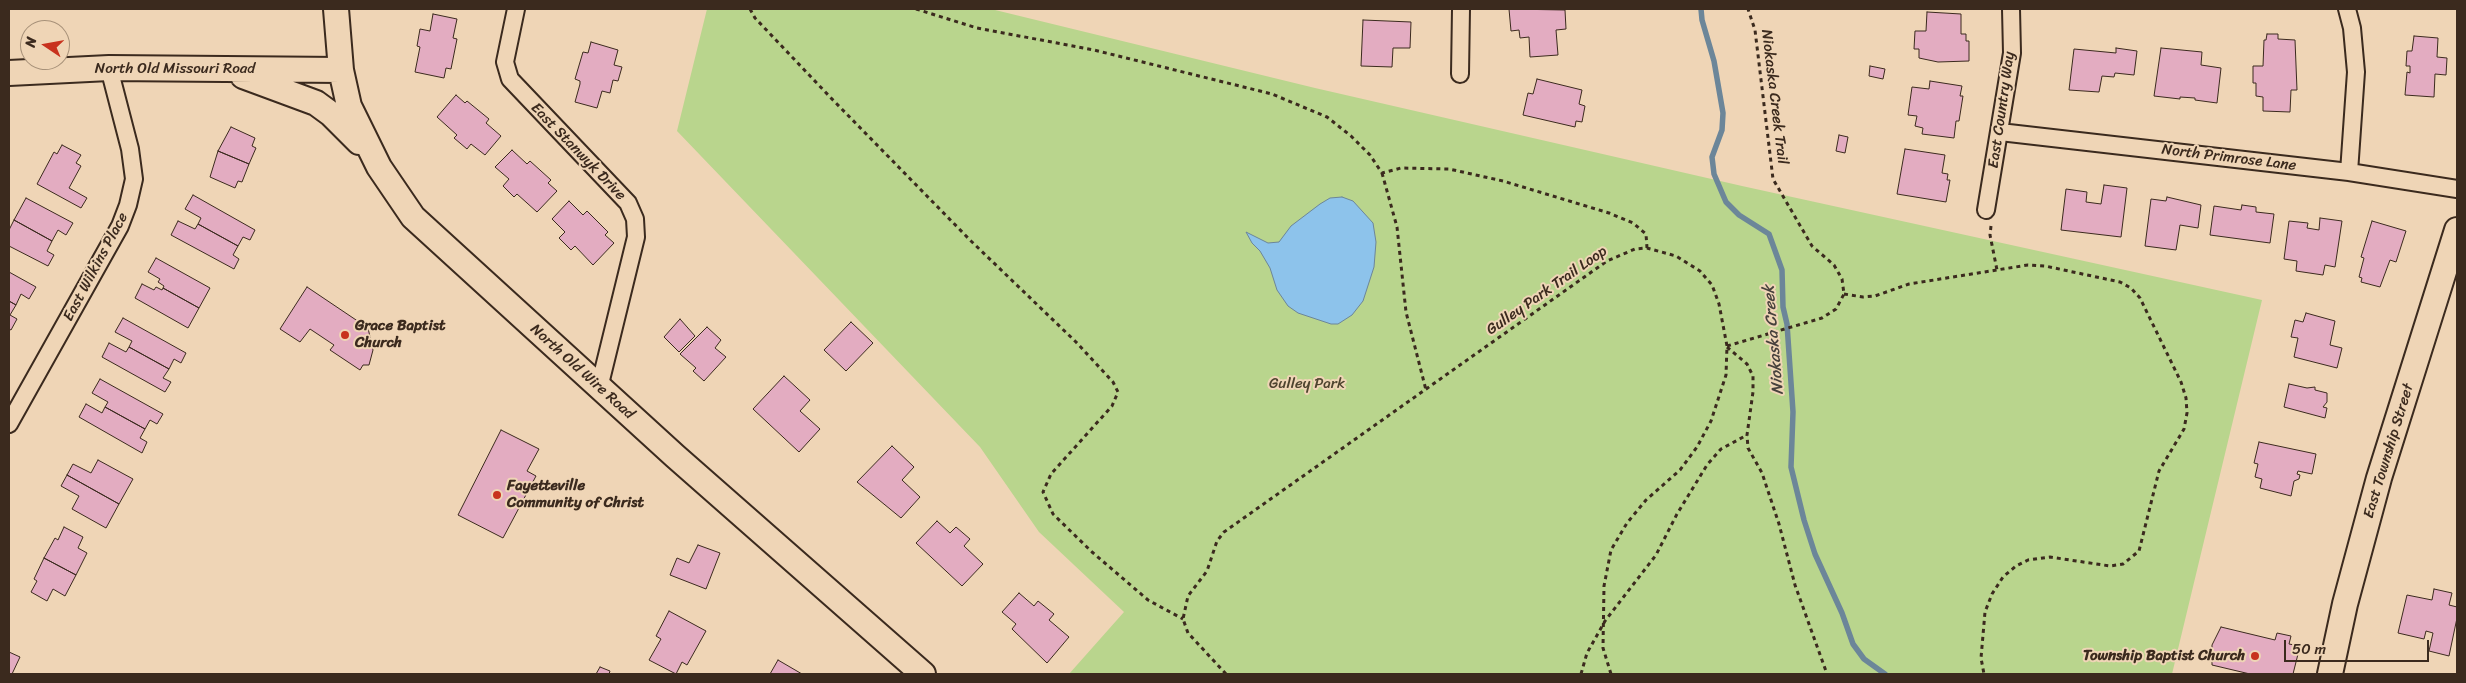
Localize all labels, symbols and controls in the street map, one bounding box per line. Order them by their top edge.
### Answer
north arrow [20,20,70,70]
street label: Niokaska Creek Trail [1757,28,1791,166]
text: N [18,35,44,49]
street label: East Country Way [1985,51,2019,169]
street label: North Old Missouri Road [95,60,255,78]
street label: East Stanwyk Drive [527,99,629,205]
street label: North Primrose Lane [2161,141,2297,175]
street label: East Wilkins Place [60,210,132,324]
street label: Gulley Park Trail Loop [1483,243,1611,339]
water label: Niokaska Creek [1760,285,1788,395]
place label: Grace Baptist Church [355,317,445,352]
street label: North Old Wire Road [526,321,638,423]
marker: Grace Baptist Church [339,329,351,341]
park label: Gulley Park [1269,375,1345,393]
street label: East Township Street [2360,382,2418,520]
place label: Fayetteville Community of Christ [507,477,644,512]
marker: Fayetteville Community of Christ [491,489,503,501]
scale bar [2286,630,2431,662]
text: 50 m [2292,636,2326,662]
place label: Township Baptist Church [2083,647,2245,665]
marker: Township Baptist Church [2249,650,2261,662]

